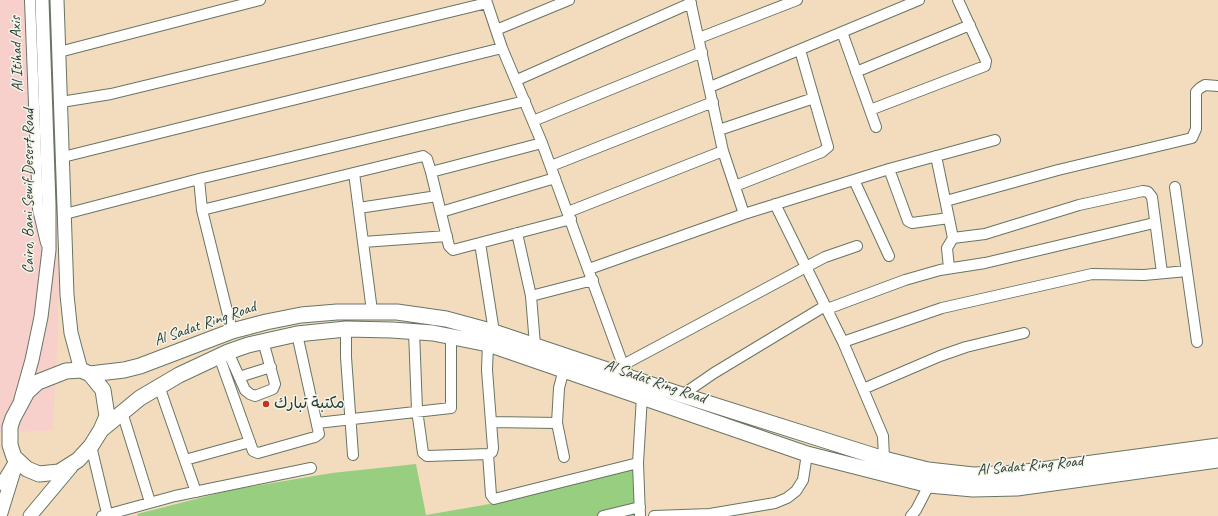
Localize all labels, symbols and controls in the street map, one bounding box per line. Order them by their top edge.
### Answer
street label: Al Itihad Axis [6,16,28,92]
street label: Cairo, Bani Sewif Desert Road [19,109,39,273]
street label: Al Sadat Ring Road [152,298,258,350]
street label: Al Sadat Ring Road [602,356,708,408]
place label: مكتبة تبارك [274,394,345,414]
marker: مكتبة تبارك [261,399,271,409]
street label: Al Sadat Ring Road [976,452,1084,480]

